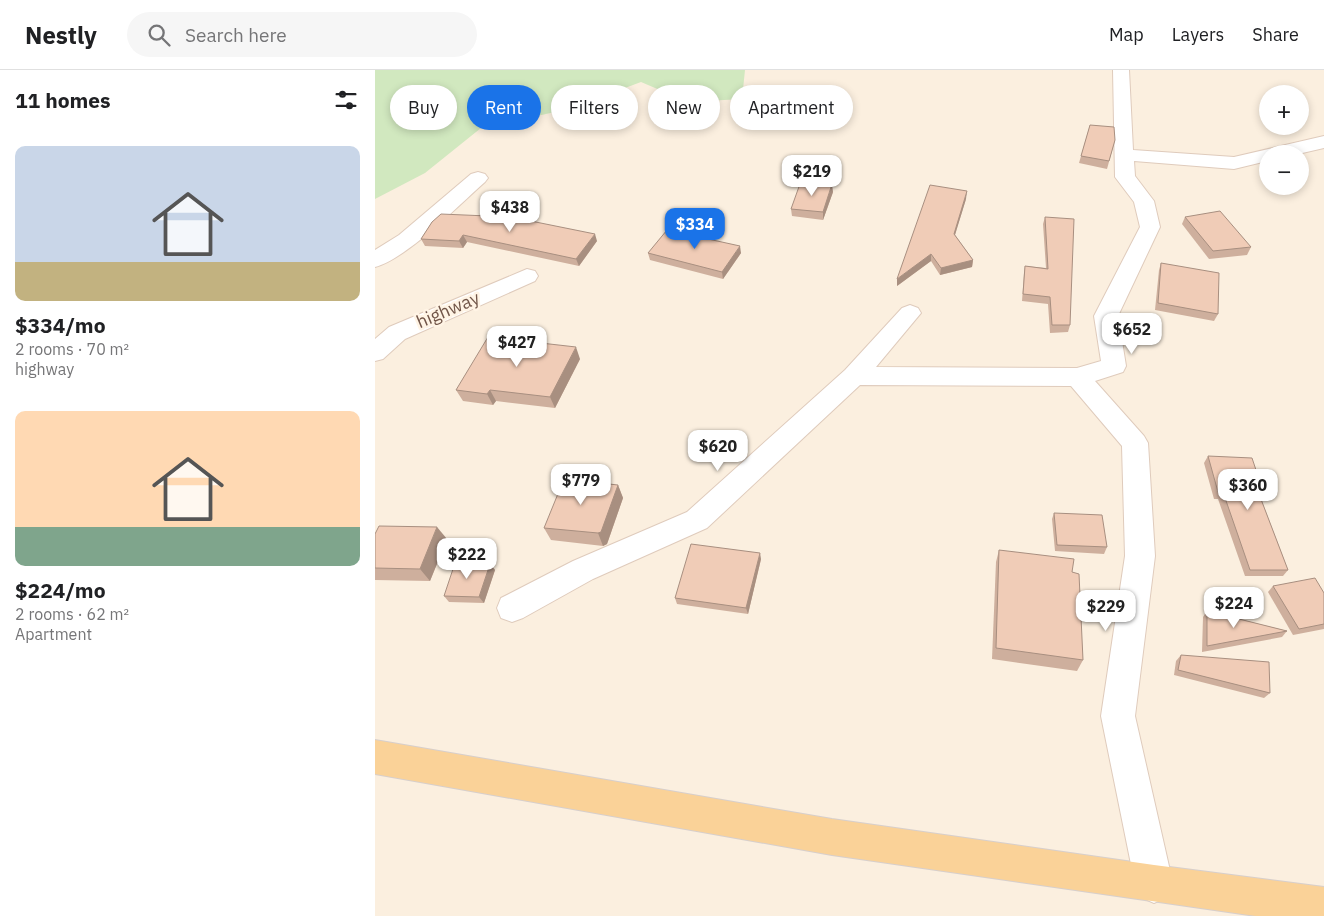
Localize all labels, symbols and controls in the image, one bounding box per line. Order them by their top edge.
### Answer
search box [127,12,477,57]
text: Nestly [25,19,97,51]
icon: search [145,21,173,49]
text: Search here [185,23,287,47]
text: Map [1109,23,1144,46]
text: Layers [1172,23,1224,46]
text: Share [1252,23,1299,46]
chip: Buy [390,85,457,130]
chip: Rent [467,85,541,130]
chip: Filters [551,85,638,130]
chip: New [648,85,720,130]
chip: Apartment [730,85,853,130]
map controls [1259,85,1309,195]
button: + [1259,85,1309,135]
text: 11 homes [15,86,111,114]
icon: filters [332,86,360,114]
button: − [1259,145,1309,195]
pin: $219 [782,154,842,197]
text: $219 [793,161,831,181]
icon: home [143,179,233,269]
pin: $438 [480,190,540,233]
text: $438 [491,197,529,217]
pin: $334 [665,208,725,250]
text: $334 [676,214,714,234]
street label: highway [413,286,483,333]
text: $334/mo [15,311,106,339]
pin: $652 [1102,312,1162,355]
text: $652 [1113,319,1151,339]
pin: $427 [487,326,547,368]
text: $427 [498,332,536,352]
text: 2 rooms · 70 m² [15,339,129,359]
text: highway [15,359,74,379]
pin: $620 [688,430,748,472]
text: $620 [699,436,737,456]
icon: home [143,444,233,534]
pin: $779 [551,464,611,506]
pin: $360 [1218,468,1278,511]
text: $779 [562,470,600,490]
text: $360 [1229,475,1267,495]
pin: $222 [437,538,497,580]
text: $222 [448,544,486,564]
text: $224/mo [15,576,106,604]
pin: $224 [1204,586,1264,629]
pin: $229 [1076,590,1136,632]
text: $224 [1215,593,1253,613]
text: $229 [1087,596,1125,616]
text: 2 rooms · 62 m² [15,604,129,624]
text: Apartment [15,624,92,644]

